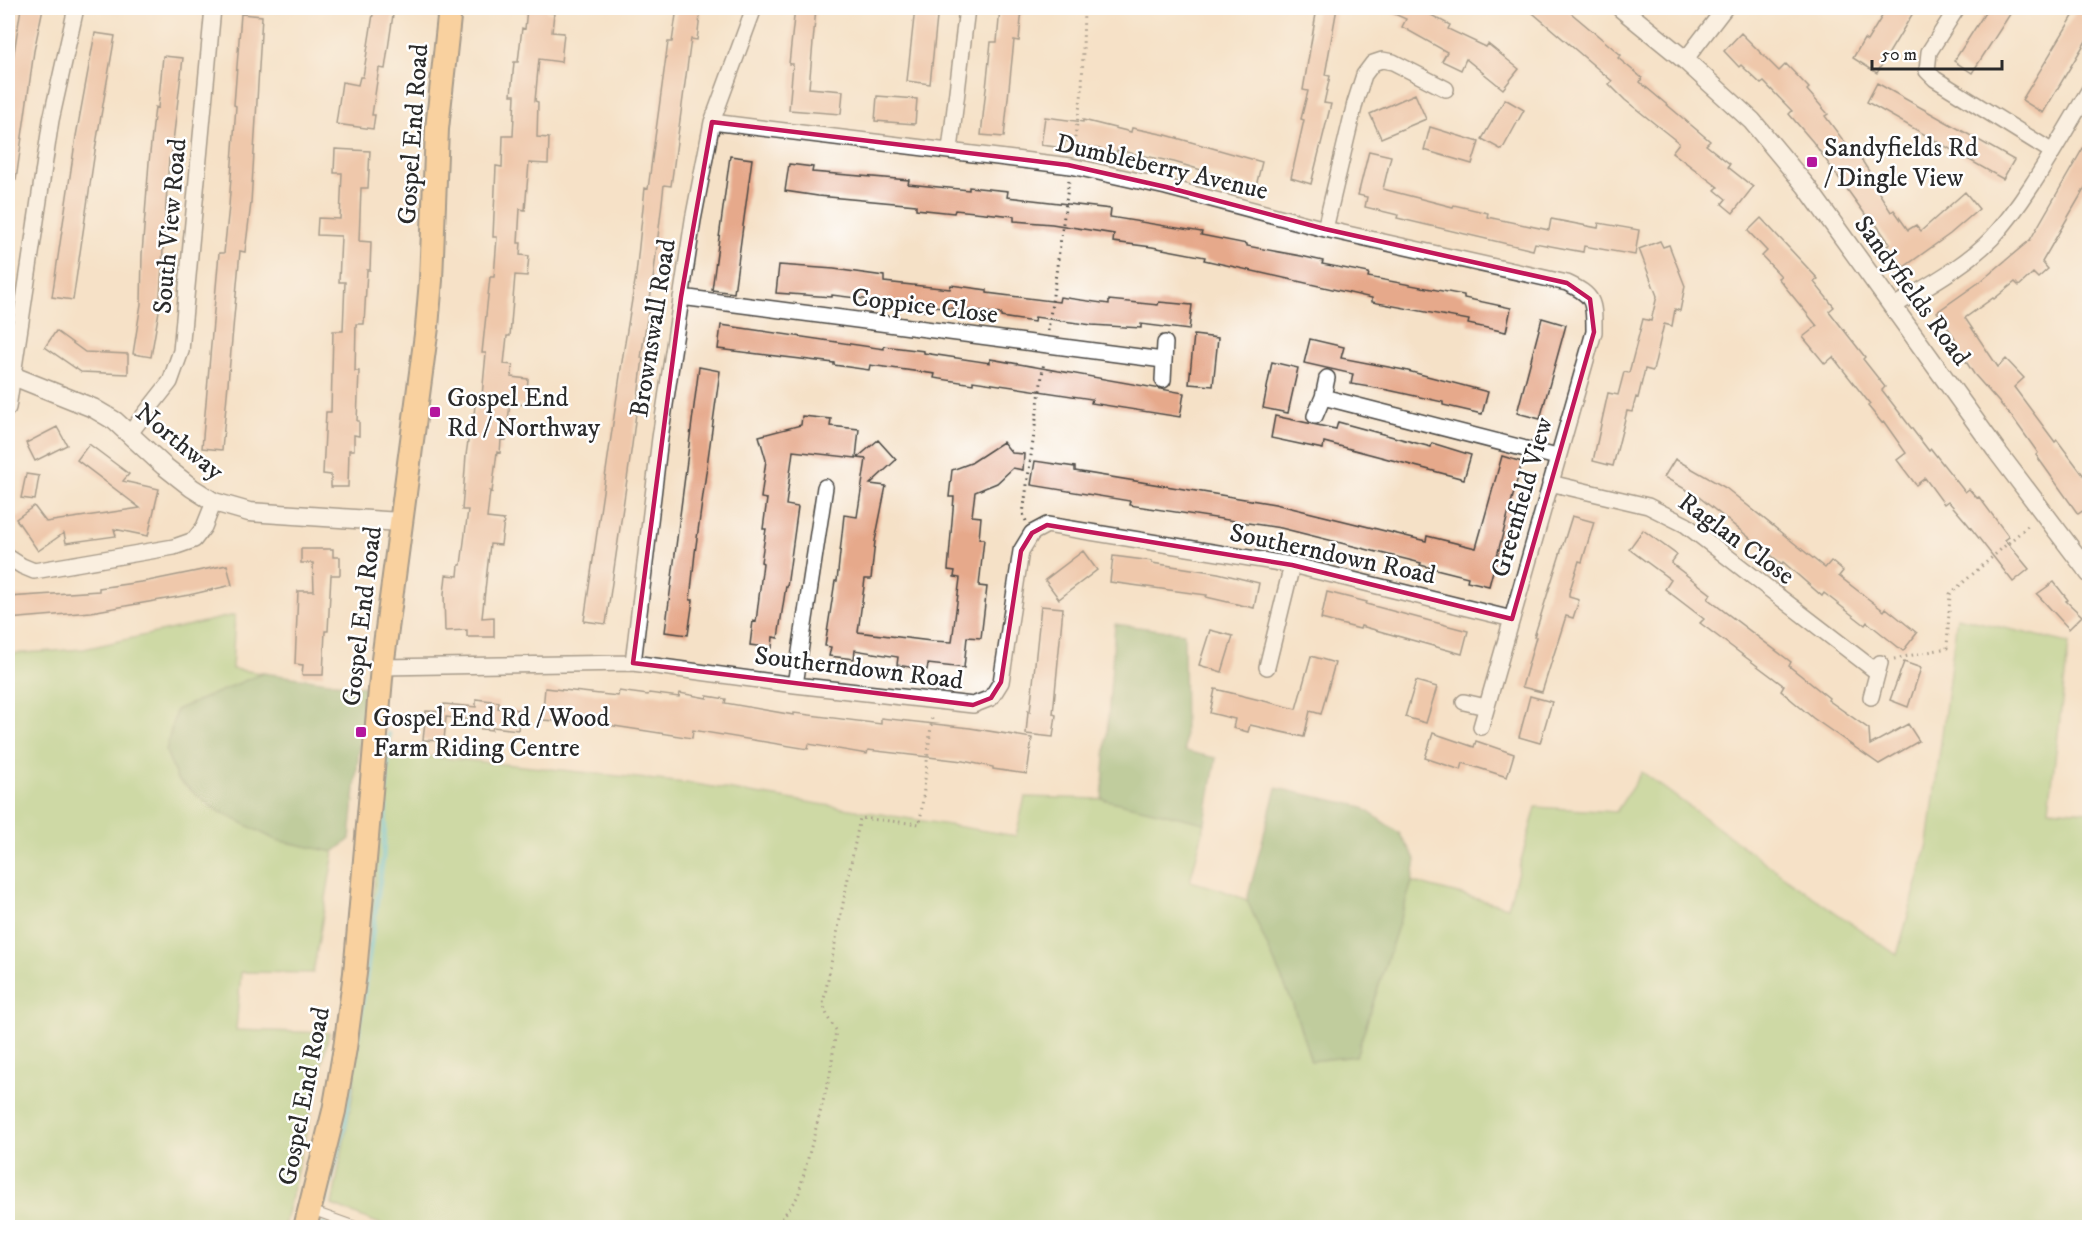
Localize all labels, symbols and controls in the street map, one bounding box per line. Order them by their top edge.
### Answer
scale bar [1872,33,2002,71]
street label: Gospel End Road [391,43,436,226]
text: 50 m [1881,44,1917,66]
street label: Dumbleberry Avenue [1052,127,1271,208]
place label: Sandyfields Rd / Dingle View [1824,132,1978,195]
street label: South View Road [146,137,195,315]
marker: Sandyfields Rd / Dingle View [1805,155,1819,169]
street label: Sandyfields Road [1846,209,1977,372]
street label: Brownswall Road [623,237,684,420]
street label: Coppice Close [850,281,1000,332]
place label: Gospel End Rd / Northway [447,382,601,445]
street label: Northway [128,396,231,488]
marker: Gospel End Rd / Northway [428,405,442,419]
street label: Greenfield View [1484,413,1561,581]
street label: Raglan Close [1671,486,1801,593]
street label: Southerndown Road [1227,517,1439,592]
street label: Gospel End Road [335,524,390,708]
street label: Southerndown Road [753,639,965,698]
place label: Gospel End Rd / Wood Farm Riding Centre [373,702,609,765]
marker: Gospel End Rd / Wood Farm Riding Centre [354,725,368,739]
street label: Gospel End Road [271,1004,338,1188]

